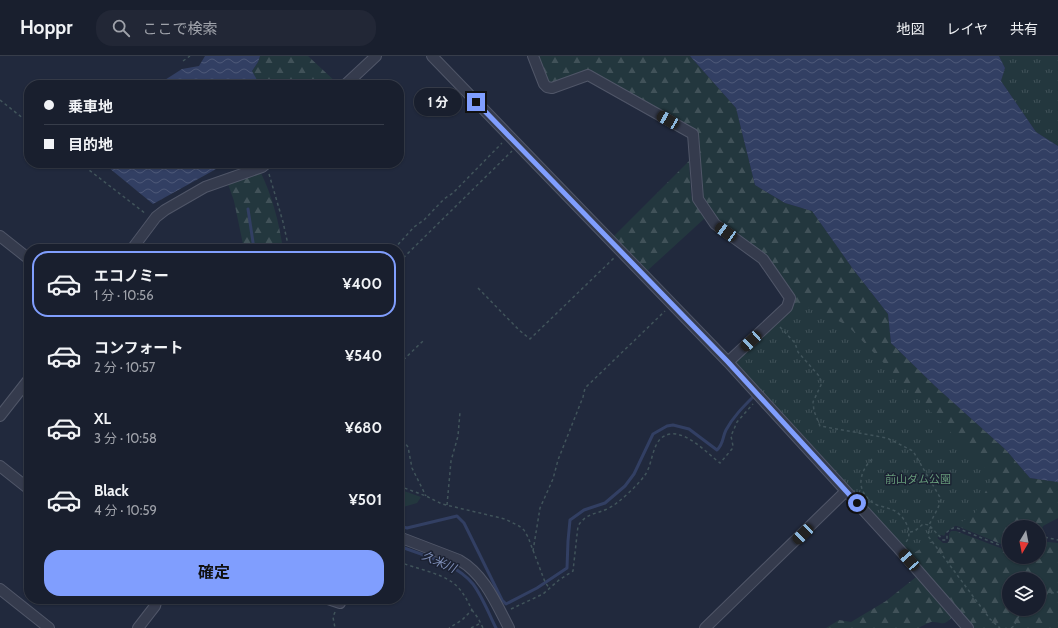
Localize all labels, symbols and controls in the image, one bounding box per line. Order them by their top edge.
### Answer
search box [96,10,376,46]
text: Hoppr [20,16,72,39]
icon: search [110,17,132,39]
text: ここで検索 [142,20,217,38]
text: 地図 [896,20,924,38]
text: レイヤ [946,20,988,38]
text: 共有 [1010,20,1038,38]
callout: 1 分 [414,88,462,116]
route end [467,93,485,111]
text: 1 分 [428,94,448,110]
text: 乗車地 [68,98,113,116]
car [655,109,681,131]
text: 目的地 [68,136,113,154]
car [713,220,739,244]
icon: car [46,266,82,302]
text: エコノミー [94,267,169,285]
text: ¥400 [342,275,382,293]
text: 1 分 · 10:56 [94,287,154,303]
car [738,328,764,354]
icon: car [46,338,82,374]
text: コンフォート [94,339,184,357]
text: ¥540 [345,347,382,365]
text: 2 分 · 10:57 [94,359,155,375]
icon: car [46,410,82,446]
text: XL [94,410,111,428]
text: ¥680 [345,419,382,437]
text: 3 分 · 10:58 [94,430,157,446]
park label: 前山ダム公園 [885,472,951,486]
icon: car [46,482,82,518]
text: Black [94,482,129,500]
text: ¥501 [349,491,382,509]
route start [848,494,866,512]
text: 4 分 · 10:59 [94,502,157,518]
north arrow [1002,520,1046,564]
map controls [1002,520,1046,616]
car [790,521,816,547]
water label: 久米川 [420,547,461,577]
car [897,547,921,573]
button: 確定 [44,550,384,596]
button: layers [1002,572,1046,616]

